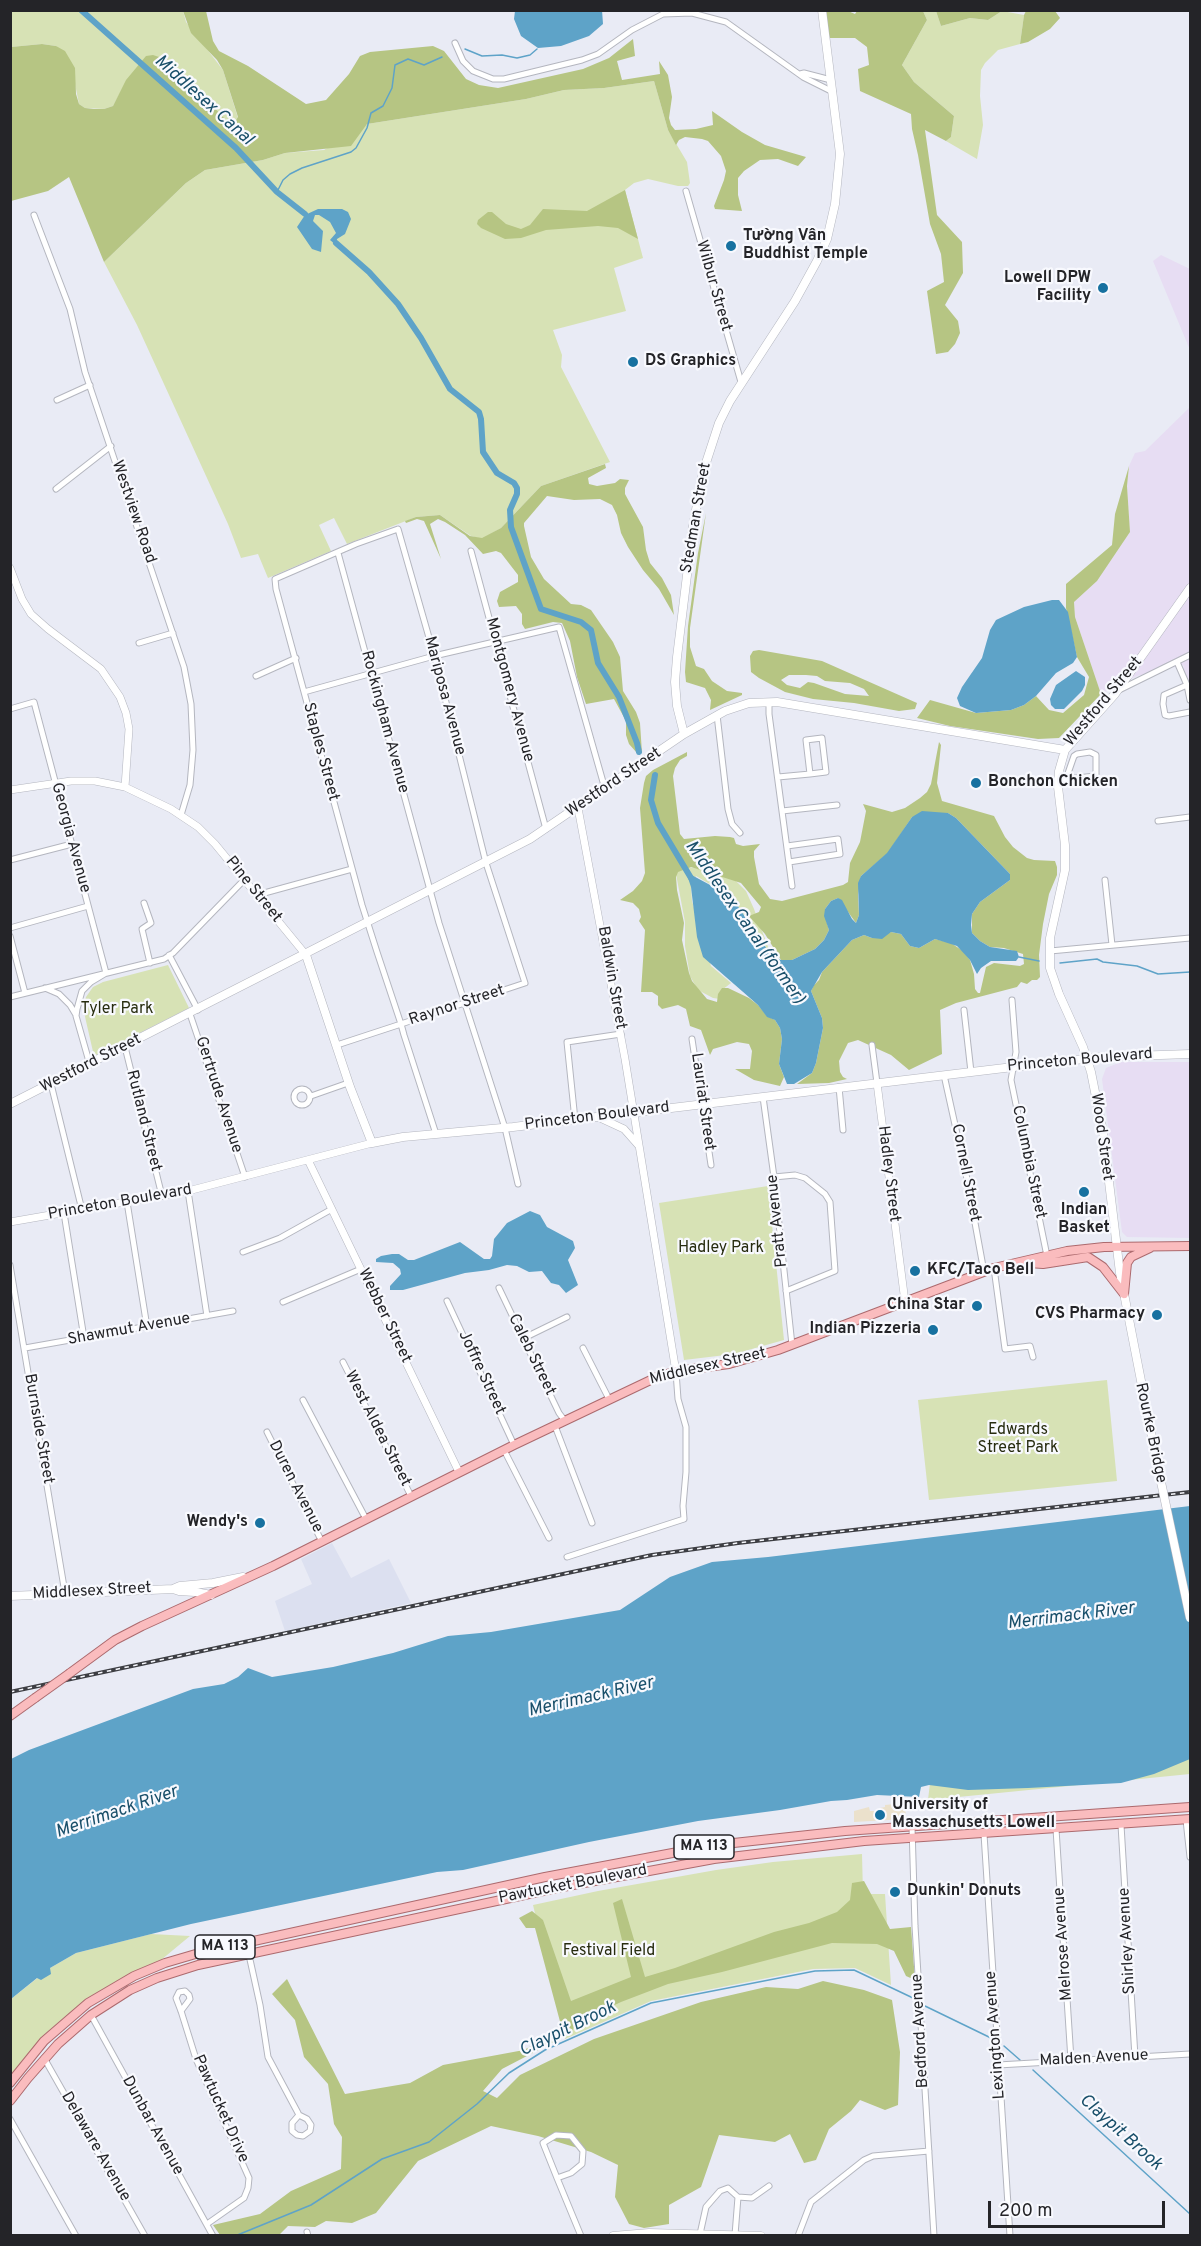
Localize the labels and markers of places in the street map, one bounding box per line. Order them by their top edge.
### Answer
place label: Tường Vân Buddhist Temple [743,227,868,265]
marker: Tường Vân Buddhist Temple [724,239,738,253]
place label: Lowell DPW Facility [1004,269,1091,307]
marker: Lowell DPW Facility [1096,281,1110,295]
place label: DS Graphics [645,352,736,372]
marker: DS Graphics [626,355,640,369]
place label: Bonchon Chicken [988,773,1118,793]
marker: Bonchon Chicken [969,776,983,790]
marker: Indian Basket [1077,1185,1091,1199]
place label: Indian Basket [1058,1201,1110,1239]
place label: KFC/Taco Bell [927,1261,1034,1281]
marker: KFC/Taco Bell [908,1264,922,1278]
place label: China Star [887,1296,965,1316]
marker: China Star [970,1299,984,1313]
place label: CVS Pharmacy [1035,1305,1145,1325]
marker: CVS Pharmacy [1150,1308,1164,1322]
place label: Indian Pizzeria [810,1320,921,1340]
marker: Indian Pizzeria [926,1323,940,1337]
place label: Wendy's [187,1513,248,1533]
marker: Wendy's [253,1516,267,1530]
place label: University of Massachusetts Lowell [892,1796,1055,1834]
marker: University of Massachusetts Lowell [873,1808,887,1822]
place label: Dunkin' Donuts [907,1882,1021,1902]
marker: Dunkin' Donuts [888,1885,902,1899]

